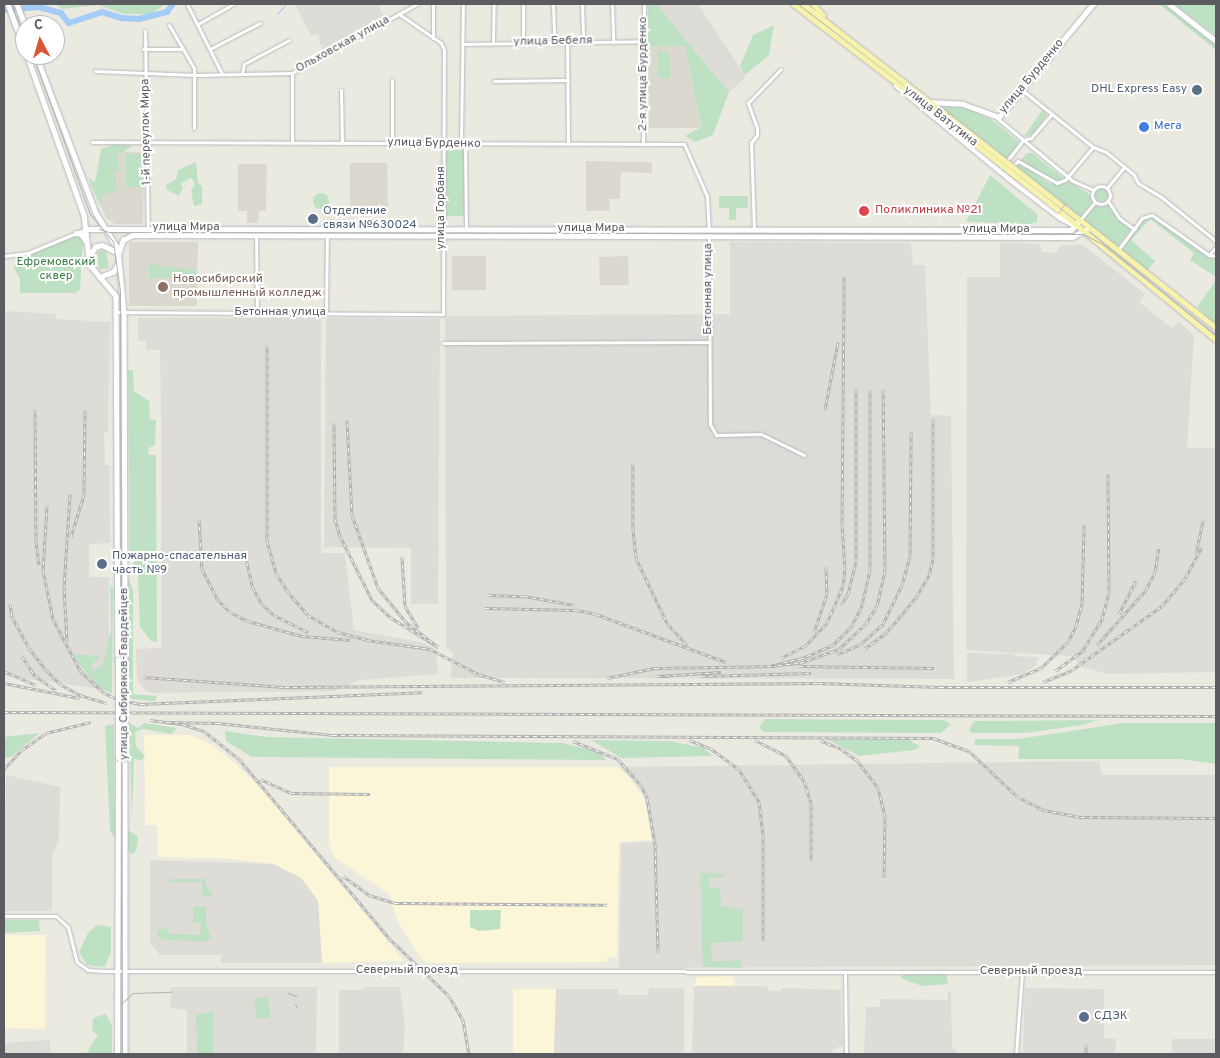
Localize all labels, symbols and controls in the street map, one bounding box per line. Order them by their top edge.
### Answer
street label: Ольховская улица [294,13,392,77]
north arrow [15,15,65,65]
text: С [33,17,44,35]
street label: 2-я улица Бурденко [637,17,651,131]
street label: улица Бебеля [513,34,593,50]
street label: улица Бурденко [997,37,1067,117]
street label: 1-й переулок Мира [139,79,155,185]
place label: DHL Express Easy [1091,83,1187,97]
street label: улица Ватутина [900,84,980,150]
marker: DHL Express Easy [1191,84,1203,96]
place label: Мега [1154,120,1182,134]
marker: Мега [1138,121,1150,133]
street label: улица Бурденко [387,136,481,152]
street label: улица Горбаня [435,166,449,250]
marker: Поликлиника №21 [857,204,871,218]
place label: Поликлиника №21 [875,204,982,218]
place label: Отделение связи №630024 [323,205,417,233]
marker: Отделение связи №630024 [307,213,319,225]
street label: улица Мира [152,221,220,235]
street label: улица Мира [557,222,625,236]
street label: улица Мира [962,223,1030,237]
street label: Бетонная улица [702,243,716,335]
park label: Ефремовский сквер [17,256,95,284]
place label: Новосибирский промышленный колледж [173,273,322,301]
marker: Новосибирский промышленный колледж [157,281,169,293]
street label: Бетонная улица [234,306,326,320]
place label: Пожарно-спасательная часть №9 [112,550,247,578]
marker: Пожарно-спасательная часть №9 [96,558,108,570]
street label: улица Сибиряков-Гвардейцев [118,588,132,760]
street label: Северный проезд [356,964,458,978]
street label: Северный проезд [980,965,1082,979]
place label: СДЭК [1094,1010,1128,1024]
marker: СДЭК [1078,1011,1090,1023]

